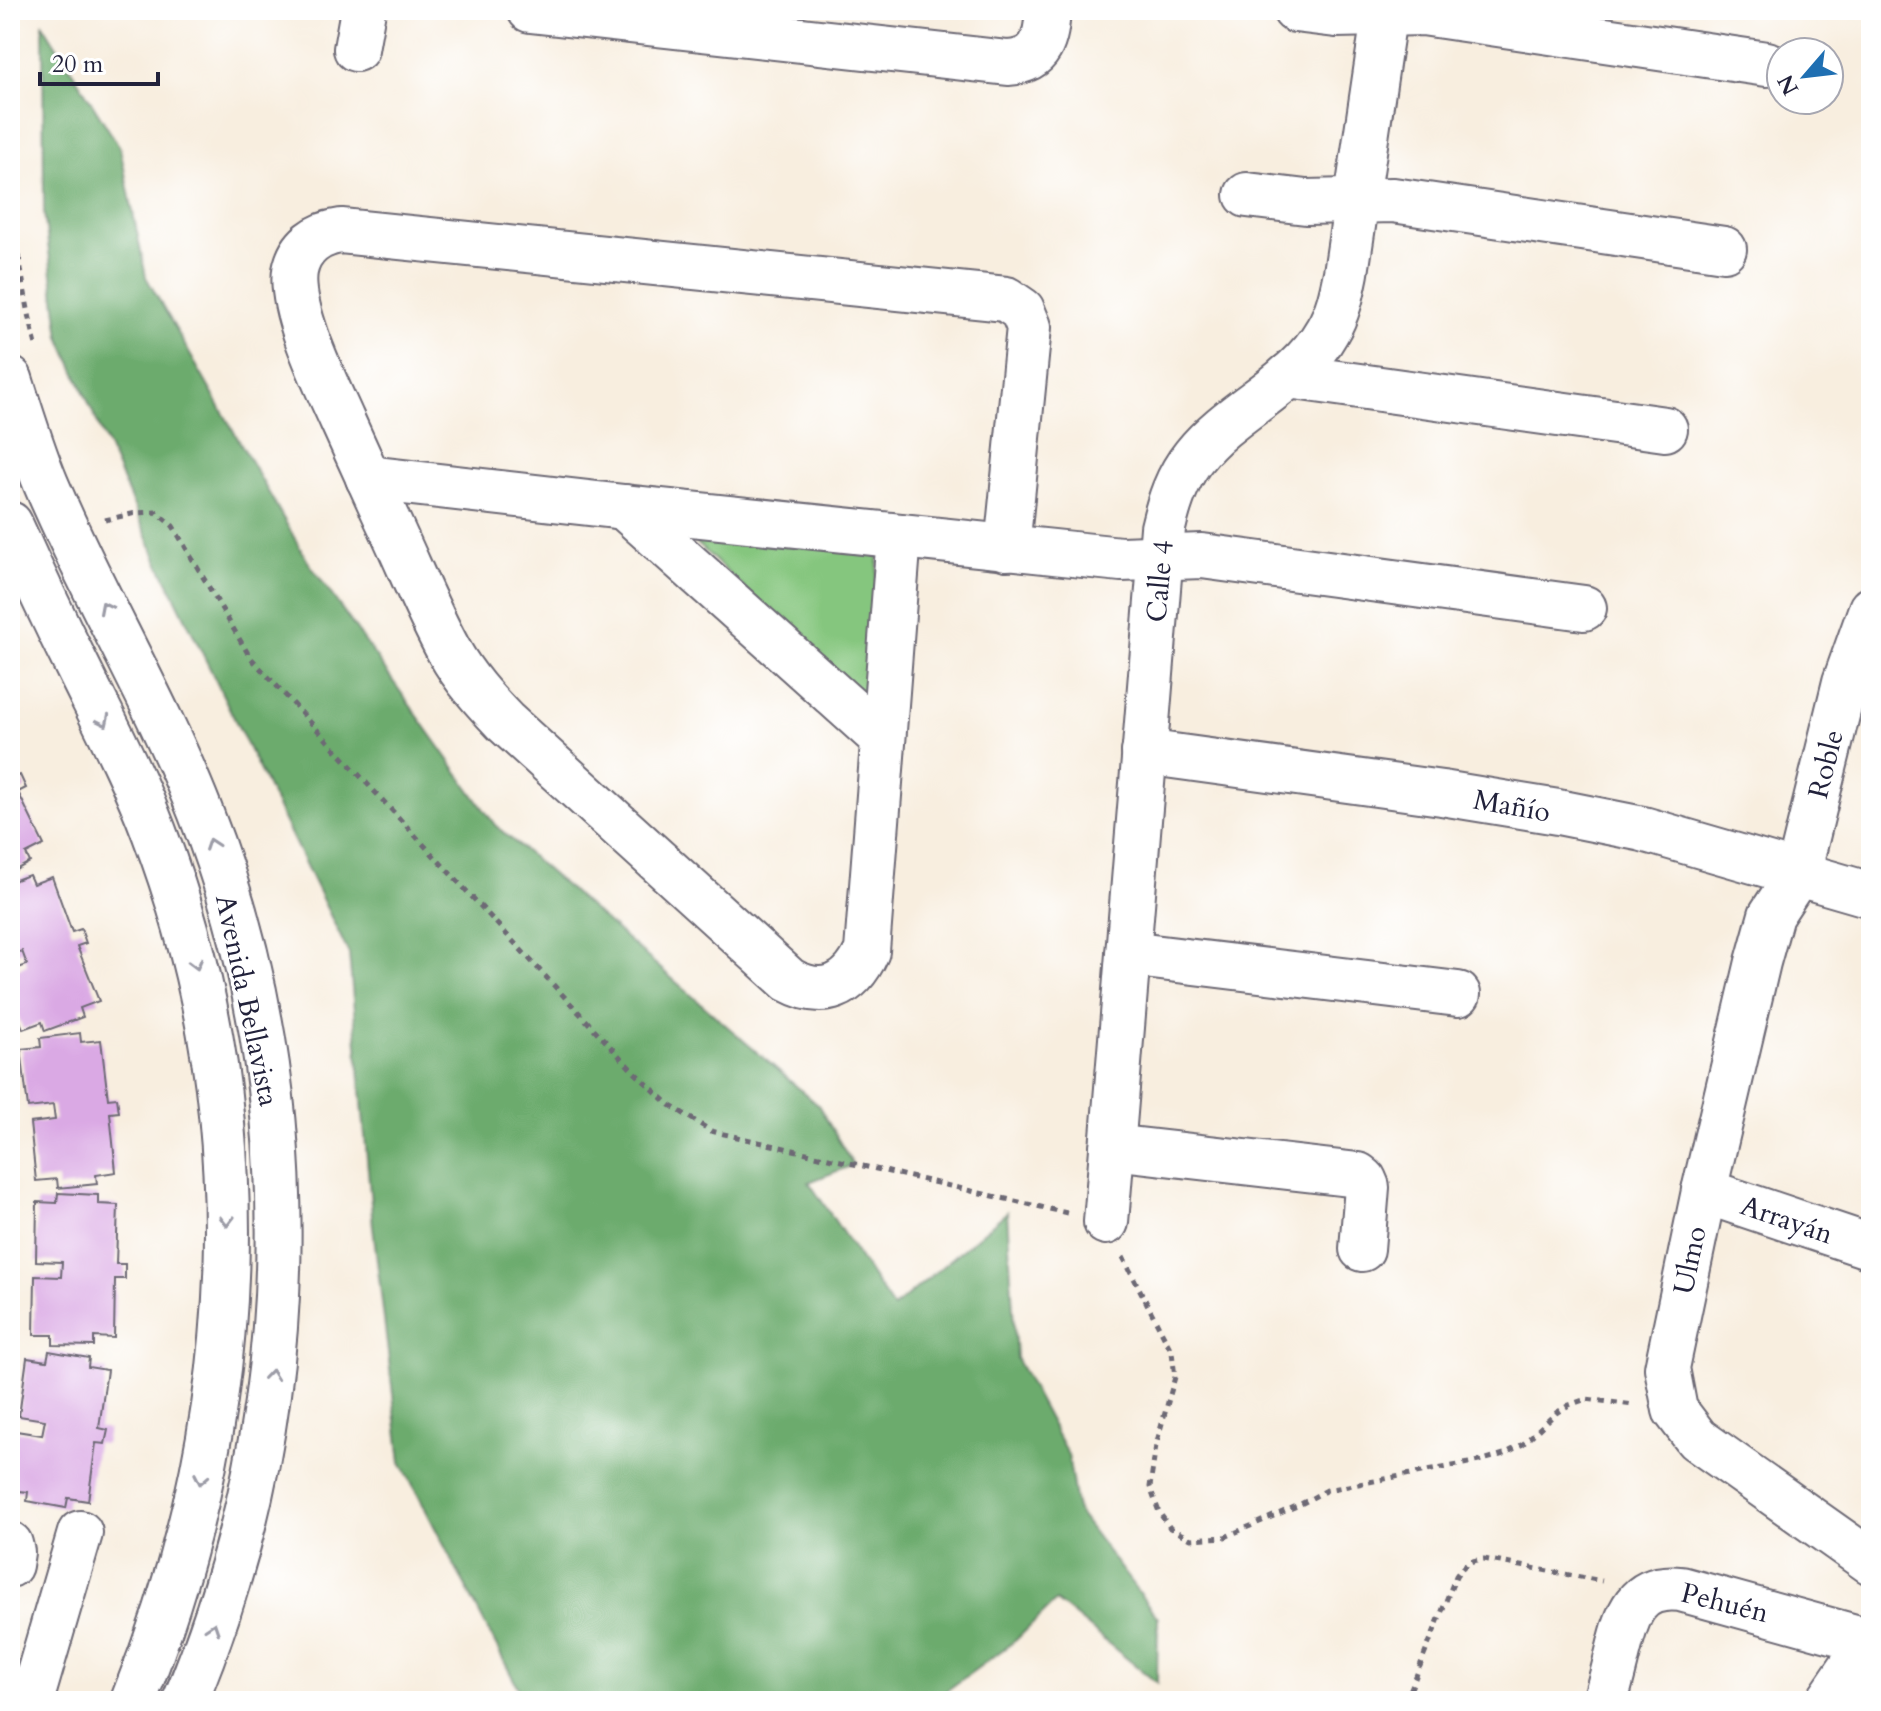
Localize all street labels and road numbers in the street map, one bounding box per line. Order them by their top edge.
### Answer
street label: Calle 4 [1137,538,1183,624]
street label: Roble [1799,726,1853,803]
street label: Mañío [1470,781,1553,831]
street label: Avenida Bellavista [206,891,288,1110]
street label: Arrayán [1735,1186,1838,1253]
street label: Ulmo [1664,1223,1716,1298]
street label: Pehuén [1677,1574,1772,1632]

